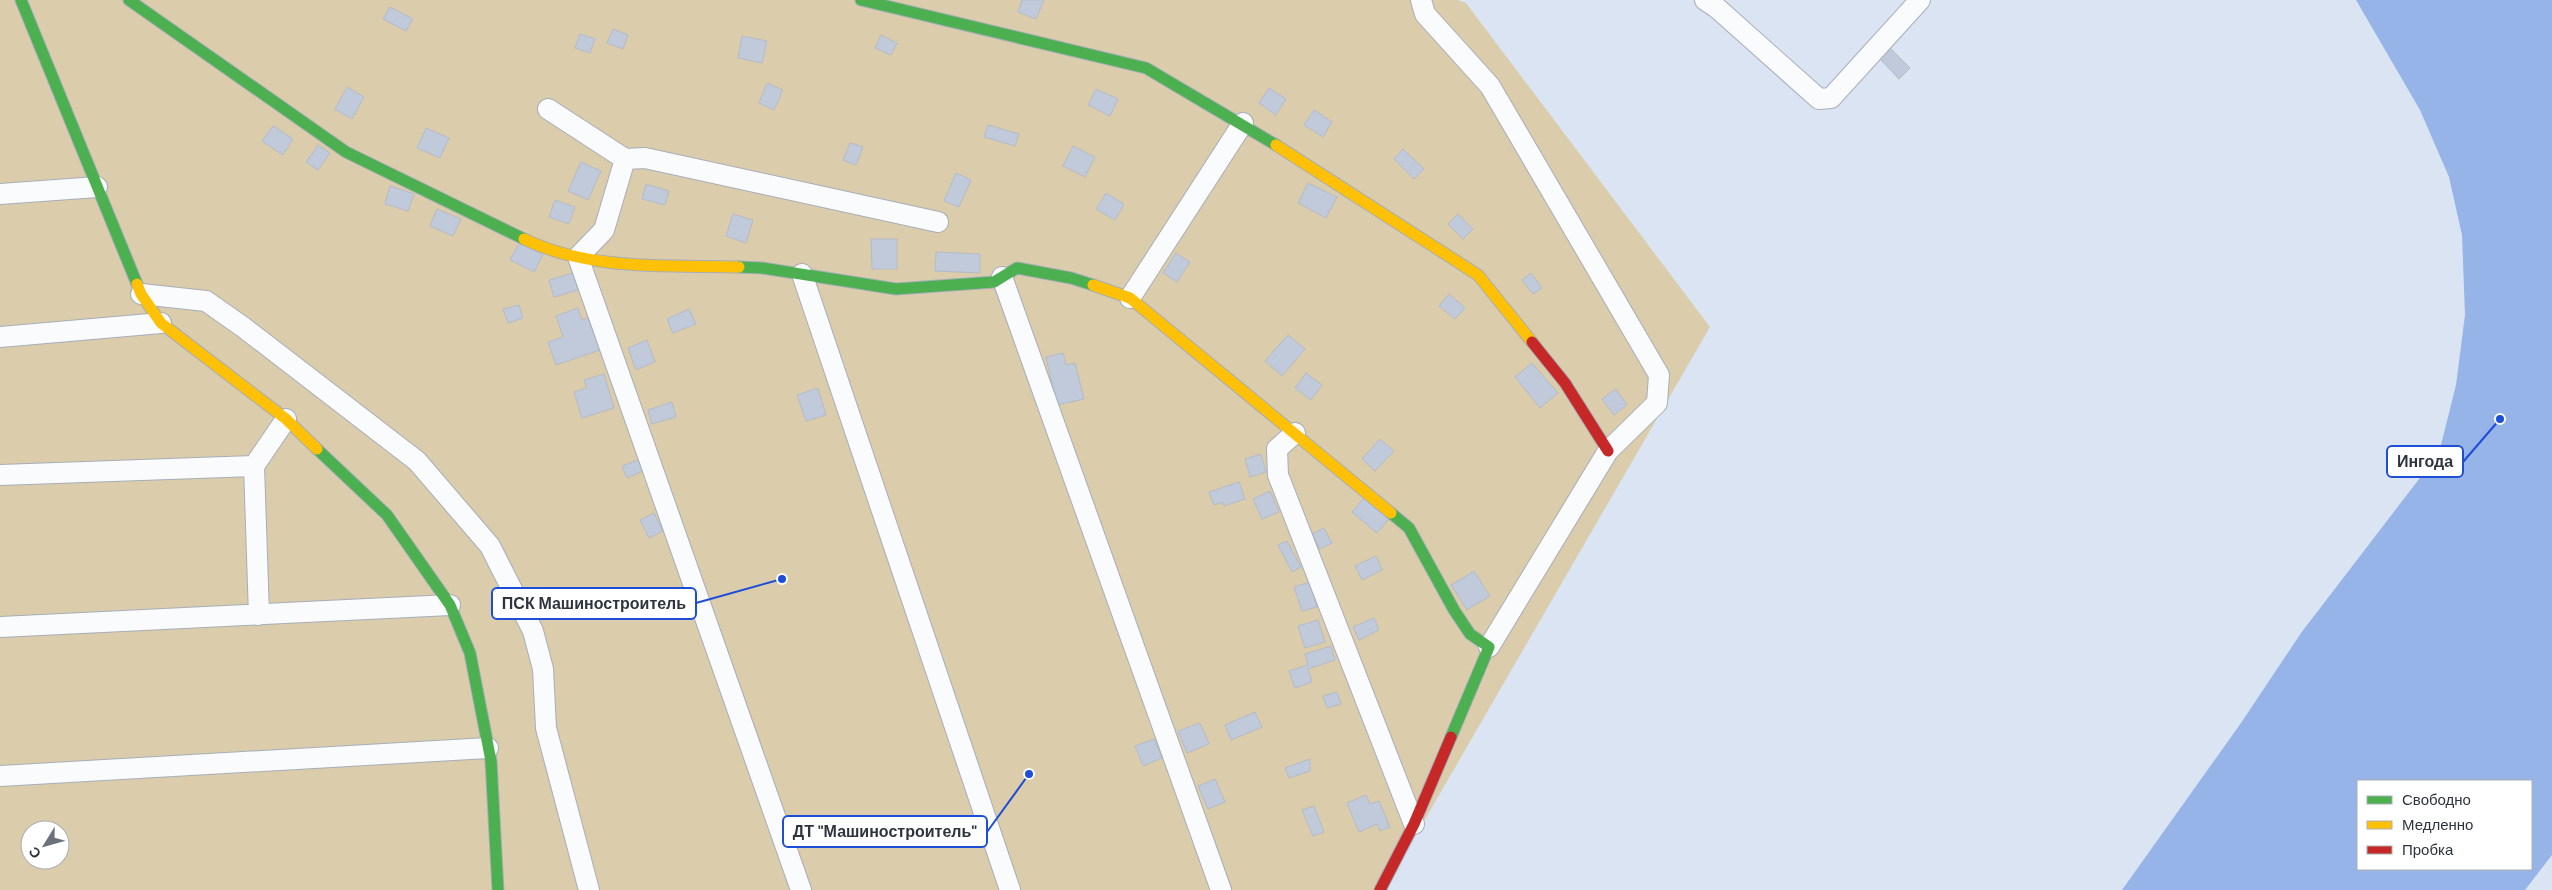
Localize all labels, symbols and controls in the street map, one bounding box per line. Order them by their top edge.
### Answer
callout: Ингода [2387,446,2463,477]
text: Ингода [2397,451,2453,472]
callout: ПСК Машиностроитель [492,588,696,619]
text: ПСК Машиностроитель [502,593,686,614]
legend [2357,780,2532,870]
text: Свободно [2402,790,2471,810]
text: Медленно [2402,815,2473,835]
callout: ДТ "Машиностроитель" [783,816,987,847]
north arrow [20,820,70,870]
text: ДТ "Машиностроитель" [793,821,977,842]
text: Пробка [2402,840,2454,860]
text: С [24,843,45,862]

